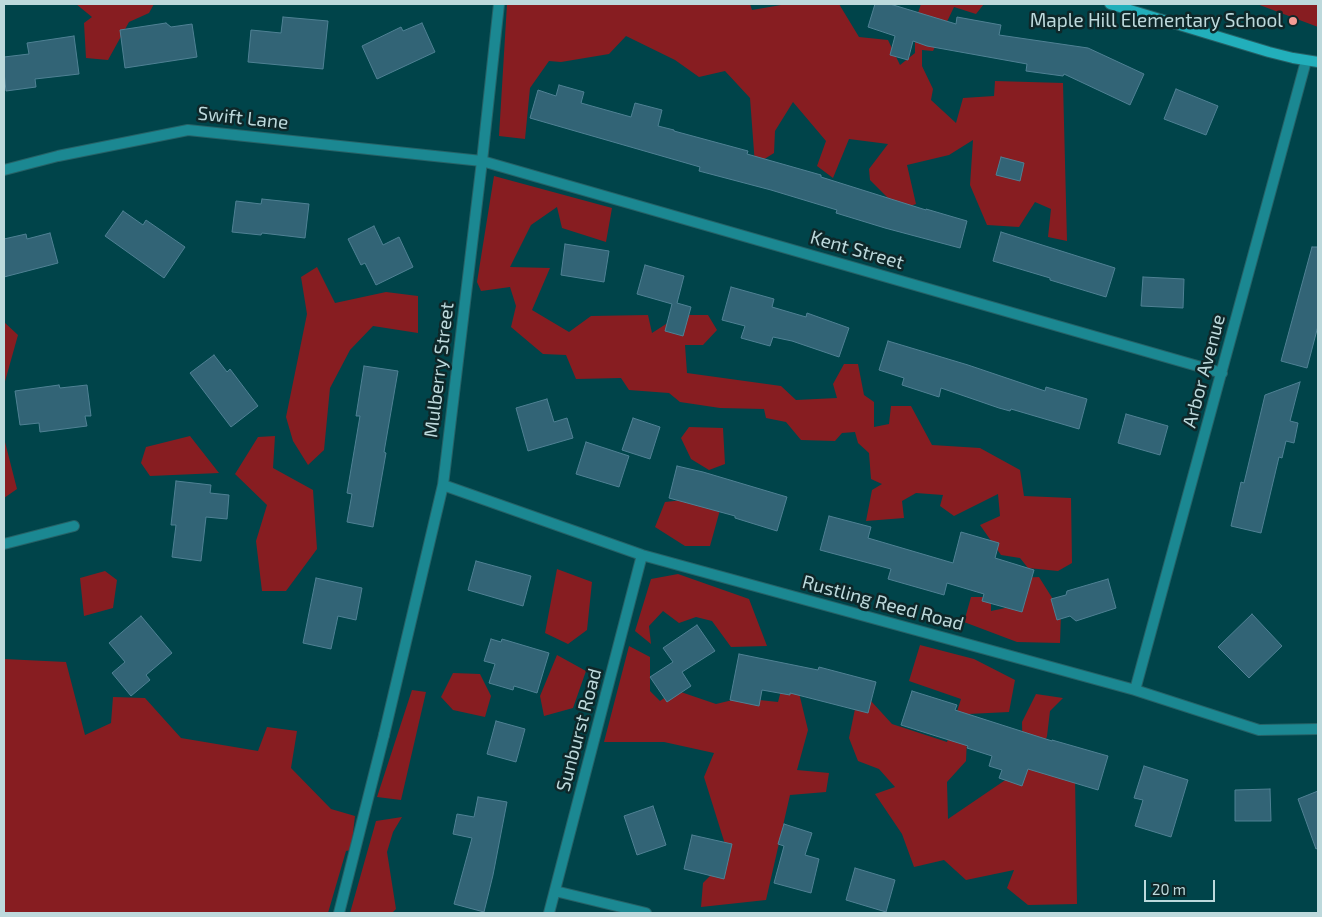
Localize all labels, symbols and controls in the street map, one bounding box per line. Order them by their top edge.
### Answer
place label: Maple Hill Elementary School [1030,10,1283,32]
marker: Maple Hill Elementary School [1287,15,1299,27]
street label: Swift Lane [197,102,289,134]
street label: Kent Street [807,226,907,274]
street label: Mulberry Street [419,301,459,439]
street label: Arbor Avenue [1178,312,1230,430]
street label: Rustling Reed Road [800,570,966,636]
street label: Sunburst Road [552,666,606,794]
scale bar [1147,870,1218,902]
text: 20 m [1152,880,1186,898]

